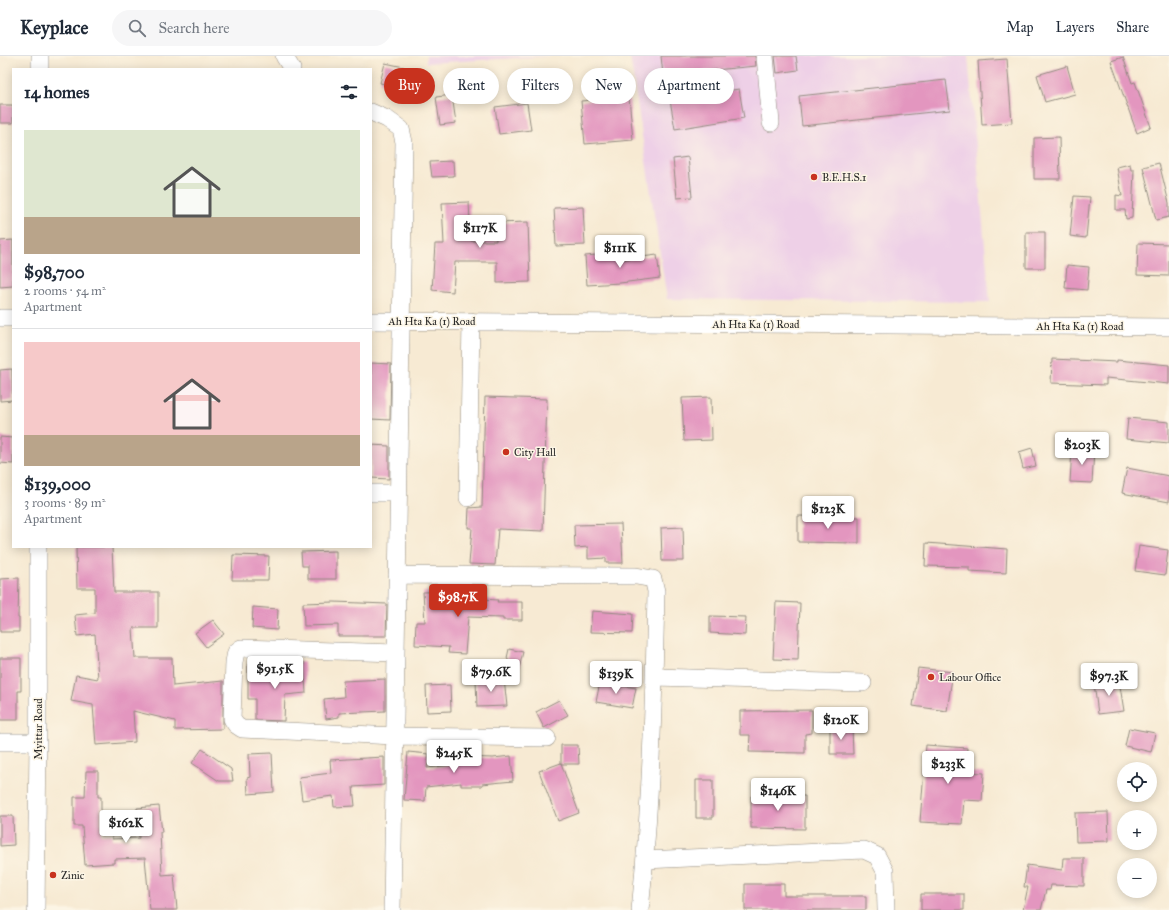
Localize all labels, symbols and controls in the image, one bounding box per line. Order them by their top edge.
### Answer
search box [112,10,392,46]
text: Keyplace [20,16,88,39]
icon: search [126,17,148,39]
text: Search here [158,19,229,37]
text: Map [1006,19,1034,36]
text: Layers [1056,19,1094,36]
text: Share [1116,19,1149,36]
chip: Buy [384,68,435,104]
chip: Rent [443,68,499,104]
chip: Filters [507,68,573,104]
chip: New [581,68,636,104]
chip: Apartment [644,68,734,104]
icon: filters [338,81,360,103]
text: 14 homes [24,82,89,103]
icon: home [156,156,228,228]
place label: B.E.H.S.1 [822,171,866,184]
marker: B.E.H.S.1 [809,172,819,182]
pin: $117K [452,215,508,249]
text: $117K [463,220,497,236]
pin: $111K [592,235,648,269]
text: $111K [604,240,636,256]
text: $98,700 [24,262,85,283]
text: 2 rooms · 54 m² [24,283,106,299]
text: Apartment [24,299,82,315]
street label: Ah Hta Ka (1) Road [387,315,476,328]
street label: Ah Hta Ka (1) Road [711,318,800,331]
street label: Ah Hta Ka (1) Road [1035,320,1124,333]
icon: home [156,368,228,440]
pin: $203K [1054,432,1110,466]
text: $203K [1064,437,1100,453]
place label: City Hall [514,446,556,459]
marker: City Hall [501,447,511,457]
text: $139,000 [24,474,91,495]
text: 3 rooms · 89 m² [24,495,106,511]
pin: $123K [800,496,856,530]
text: $123K [811,501,845,517]
text: Apartment [24,511,82,527]
pin: $98.7K [425,584,491,618]
text: $98.7K [438,589,478,605]
pin: $91.5K [242,656,308,690]
pin: $79.6K [458,659,524,693]
text: $91.5K [256,661,294,677]
pin: $139K [588,661,644,695]
pin: $97.3K [1076,663,1142,697]
text: $79.6K [471,664,511,680]
text: $139K [599,666,633,682]
text: $97.3K [1090,668,1128,684]
place label: Labour Office [939,671,1002,684]
marker: Labour Office [926,672,936,682]
street label: Myittar Road [32,698,45,760]
pin: $120K [813,707,869,741]
text: $120K [823,712,859,728]
pin: $245K [426,740,482,774]
text: $245K [436,745,472,761]
pin: $233K [920,751,976,785]
text: $233K [931,756,965,772]
map controls [1117,762,1157,898]
button: locate [1117,762,1157,802]
pin: $146K [750,778,806,812]
text: $146K [760,783,796,799]
pin: $162K [98,810,154,844]
button: + [1117,810,1157,850]
text: $162K [108,815,144,831]
button: − [1117,858,1157,898]
place label: Zinic [61,869,85,882]
marker: Zinic [48,870,58,880]

